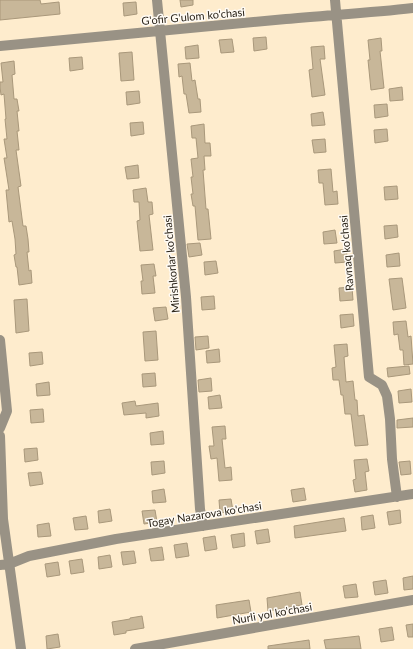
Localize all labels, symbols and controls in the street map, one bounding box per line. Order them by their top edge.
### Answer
street label: G'ofir G'ulom ko'chasi [141,5,246,27]
street label: Mirishkorlar ko'chasi [160,214,182,313]
street label: Ravnaq ko'chasi [336,214,356,291]
street label: Togay Nazarova ko'chasi [146,498,263,529]
street label: Nurli yol ko'chasi [231,600,313,626]

